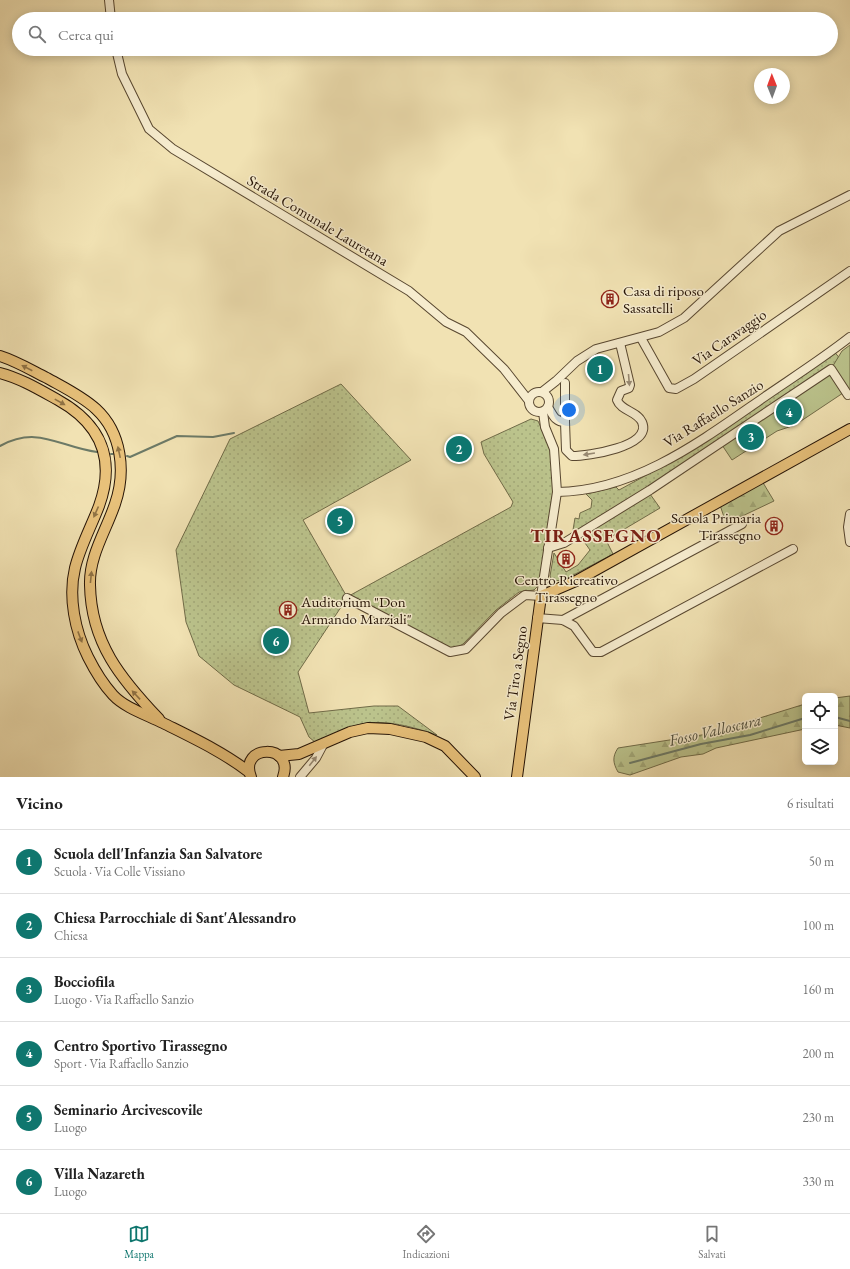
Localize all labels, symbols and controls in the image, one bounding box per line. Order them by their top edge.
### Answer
search box [12,12,838,56]
icon: search [26,23,48,45]
text: Cerca qui [58,25,114,44]
north arrow [754,68,790,104]
street label: Strada Comunale Lauretana [244,170,392,270]
place label: Casa di riposo Sassatelli [623,281,704,317]
building icon: Casa di riposo Sassatelli [600,289,620,309]
street label: Via Caravaggio [688,304,770,370]
pin: 1 [587,354,613,384]
one-way arrow [22,365,33,371]
one-way arrow [626,374,632,386]
street label: Via Raffaello Sanzio [659,375,767,451]
pin: 4 [776,397,802,427]
one-way arrow [55,398,66,405]
your location [559,400,579,420]
pin: 3 [738,422,764,452]
pin: 2 [446,434,472,464]
one-way arrow [116,446,122,459]
one-way arrow [583,451,595,457]
one-way arrow [93,506,99,517]
pin: 5 [327,506,353,536]
place label: Scuola Primaria Tirassegno [671,508,761,544]
building icon: Scuola Primaria Tirassegno [764,516,784,536]
district label: TIRASSEGNO [530,523,662,548]
building icon: Centro Ricreativo Tirassegno [556,549,576,569]
place label: Centro Ricreativo Tirassegno [514,570,618,606]
one-way arrow [87,571,94,583]
place label: Auditorium "Don Armando Marziali" [300,592,412,628]
building icon: Auditorium "Don Armando Marziali" [278,600,298,620]
street label: Via Tiro a Segno [499,625,531,721]
pin: 6 [263,626,289,656]
one-way arrow [77,631,83,642]
one-way arrow [131,690,141,700]
map controls [802,693,838,765]
button: locate [802,693,838,729]
water label: Fosso Valloscura [666,709,763,751]
button: layers [802,729,838,765]
one-way arrow [309,755,317,766]
text: Vicino [16,792,63,814]
text: 6 risultati [787,795,834,812]
text: Scuola dell'Infanzia San Salvatore [54,844,262,863]
text: 1 [26,853,32,870]
text: 50 m [809,853,834,870]
text: Scuola · Via Colle Vissiano [54,863,185,880]
text: Chiesa Parrocchiale di Sant'Alessandro [54,908,296,927]
text: 2 [26,917,32,934]
text: 100 m [803,917,834,934]
text: Chiesa [54,927,88,944]
text: Bocciofila [54,972,115,991]
text: 3 [26,981,32,998]
text: 160 m [803,981,834,998]
text: Luogo · Via Raffaello Sanzio [54,991,194,1008]
text: Centro Sportivo Tirassegno [54,1036,227,1055]
text: 4 [26,1045,32,1062]
text: 200 m [803,1045,834,1062]
text: Sport · Via Raffaello Sanzio [54,1055,189,1072]
text: Seminario Arcivescovile [54,1100,203,1119]
text: 5 [26,1109,32,1126]
text: 230 m [803,1109,834,1126]
text: Luogo [54,1119,87,1136]
text: Villa Nazareth [54,1164,145,1183]
text: 6 [26,1173,32,1190]
text: 330 m [803,1173,834,1190]
text: Luogo [54,1183,87,1200]
tab: Mappa [124,1223,154,1261]
tab: Indicazioni [403,1223,450,1261]
tab: Salvati [698,1223,726,1261]

